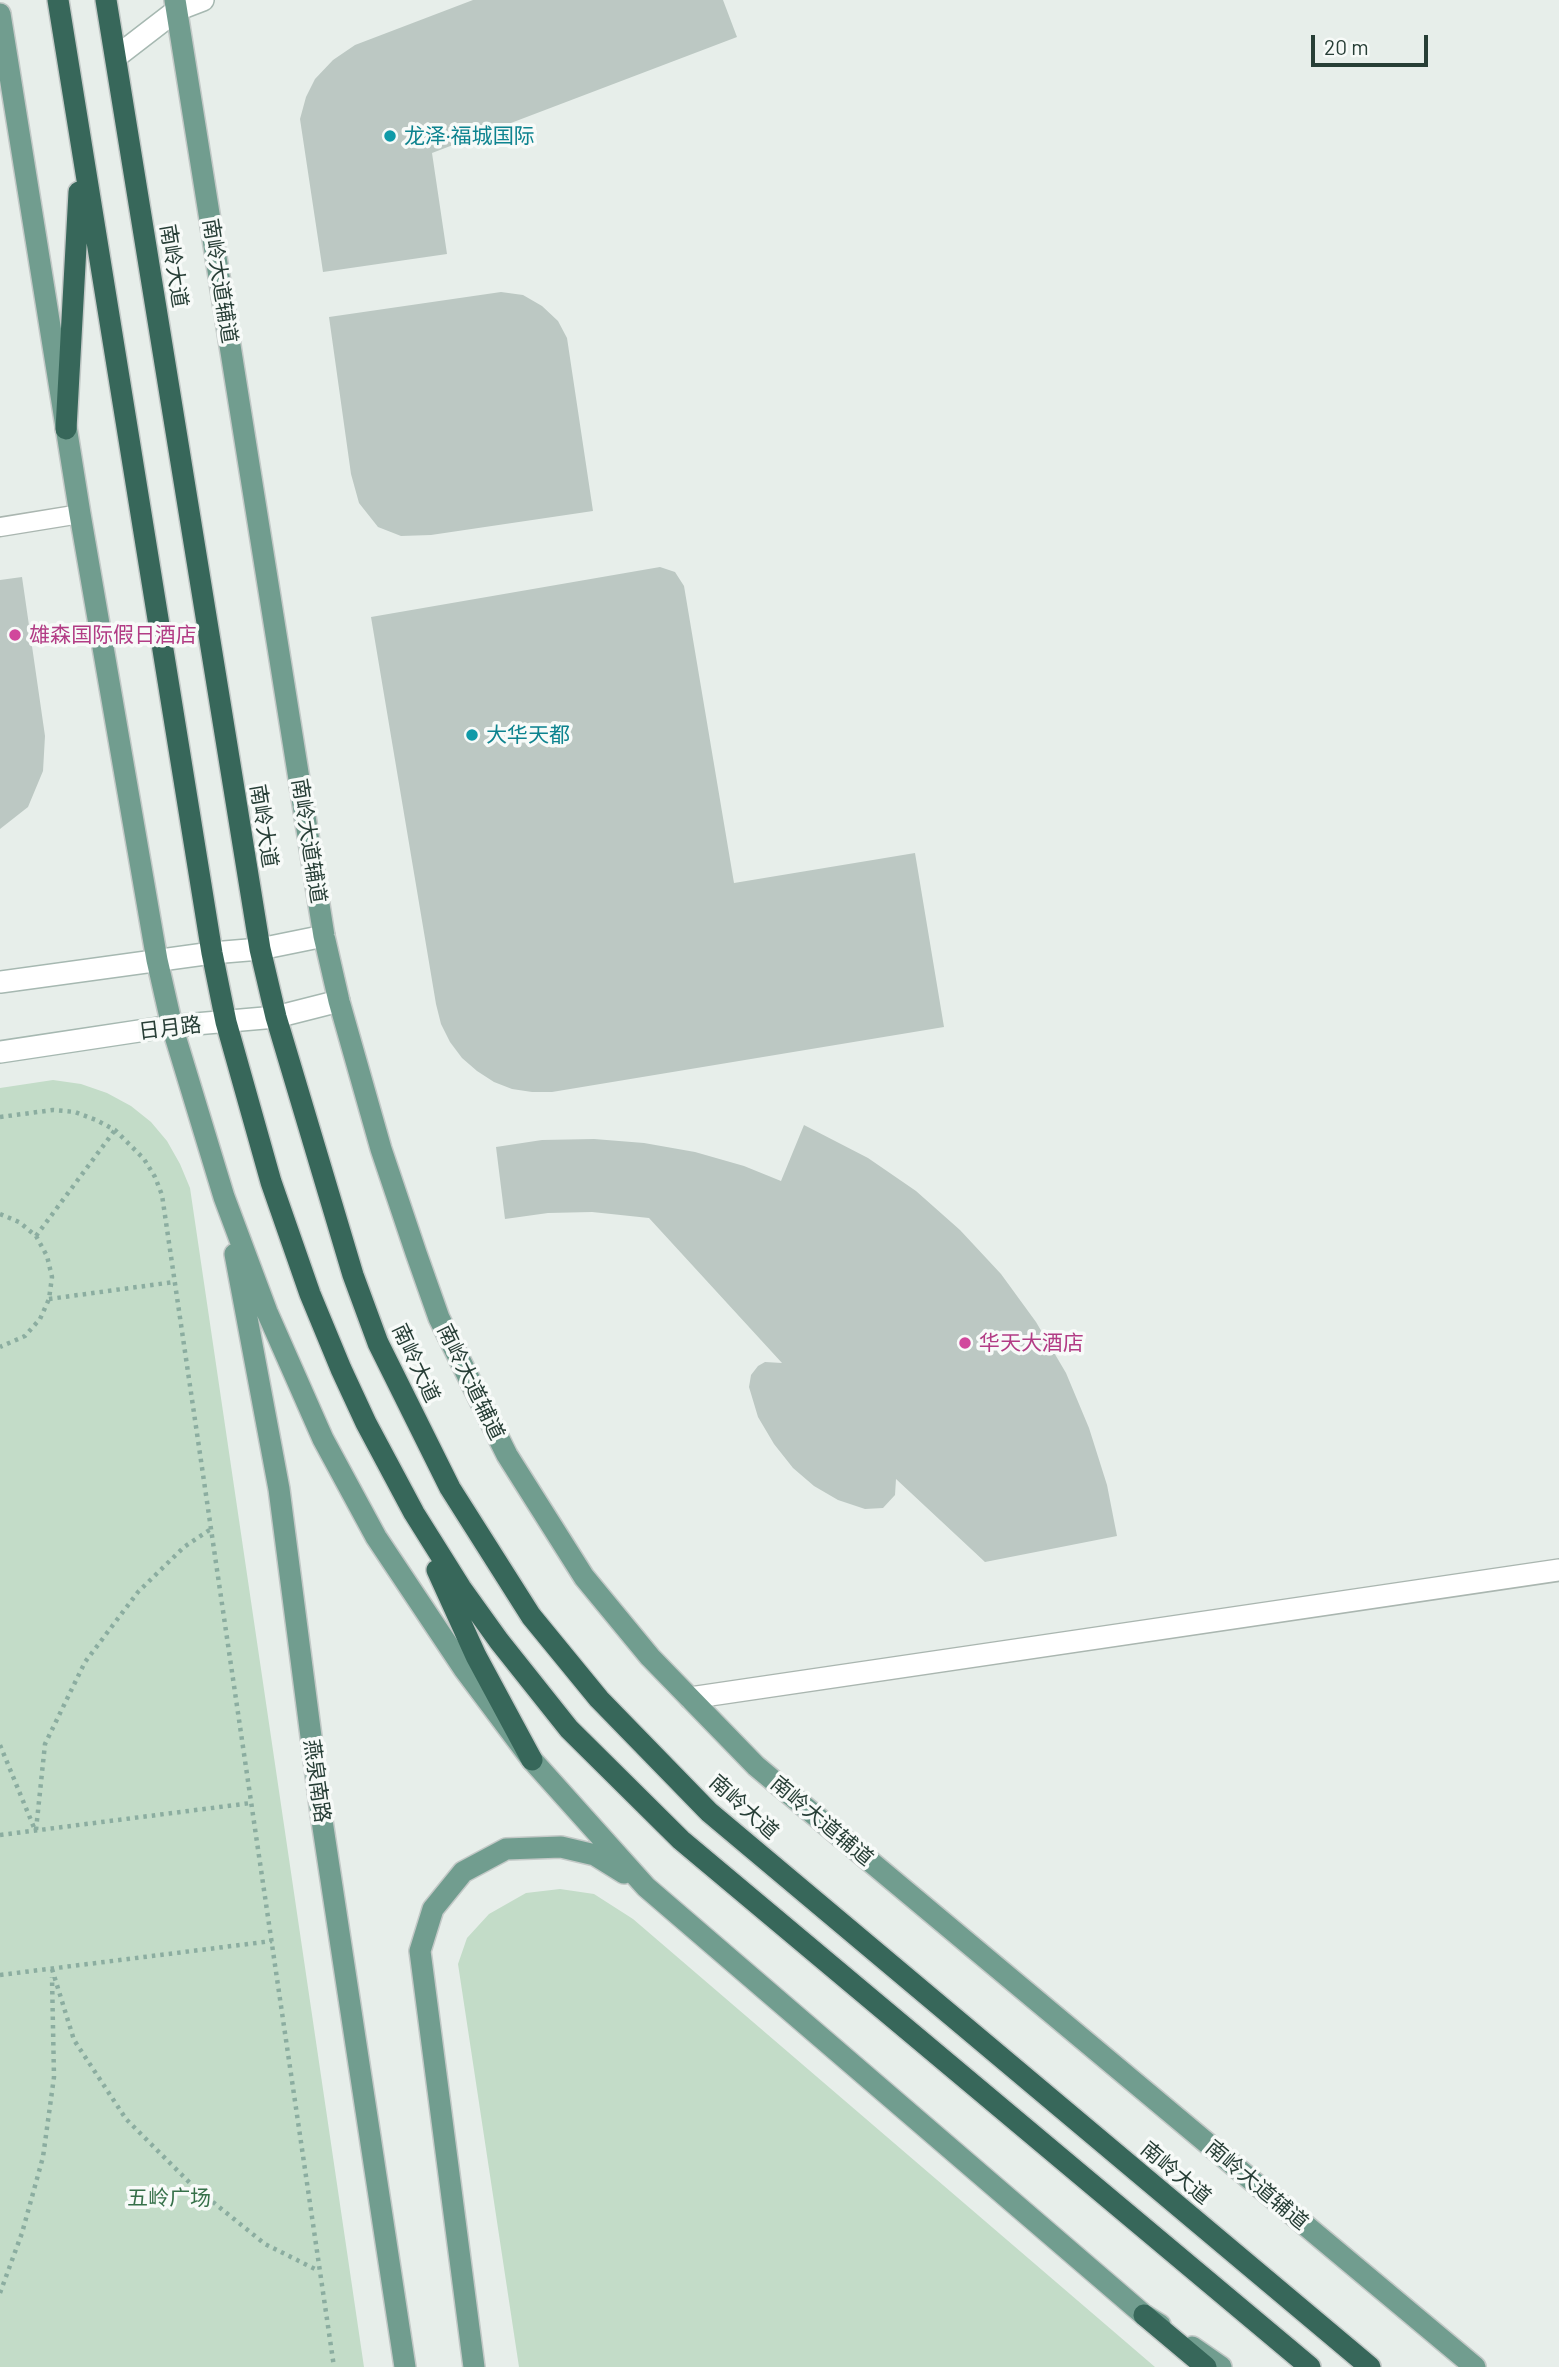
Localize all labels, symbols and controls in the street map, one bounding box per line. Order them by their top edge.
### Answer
scale bar [1314,21,1431,65]
text: 20 m [1324,34,1369,59]
place label: 龙泽·福城国际 [404,123,534,149]
marker: 龙泽·福城国际 [382,128,398,144]
street label: 南岭大道辅道 [198,217,242,345]
street label: 南岭大道 [155,223,193,309]
place label: 雄森国际假日酒店 [29,622,197,648]
marker: 雄森国际假日酒店 [7,627,23,643]
place label: 大华天都 [486,722,570,748]
marker: 大华天都 [464,727,480,743]
street label: 南岭大道辅道 [287,777,331,905]
street label: 南岭大道 [245,783,283,869]
street label: 日月路 [137,1012,203,1044]
street label: 南岭大道 [387,1320,445,1406]
street label: 南岭大道辅道 [432,1320,510,1444]
place label: 华天大酒店 [979,1330,1084,1356]
marker: 华天大酒店 [957,1335,973,1351]
street label: 燕泉南路 [299,1738,335,1824]
street label: 南岭大道 [704,1770,784,1844]
street label: 南岭大道辅道 [766,1771,878,1871]
street label: 南岭大道辅道 [1201,2135,1313,2235]
street label: 南岭大道 [1136,2136,1216,2210]
park label: 五岭广场 [127,2185,211,2211]

